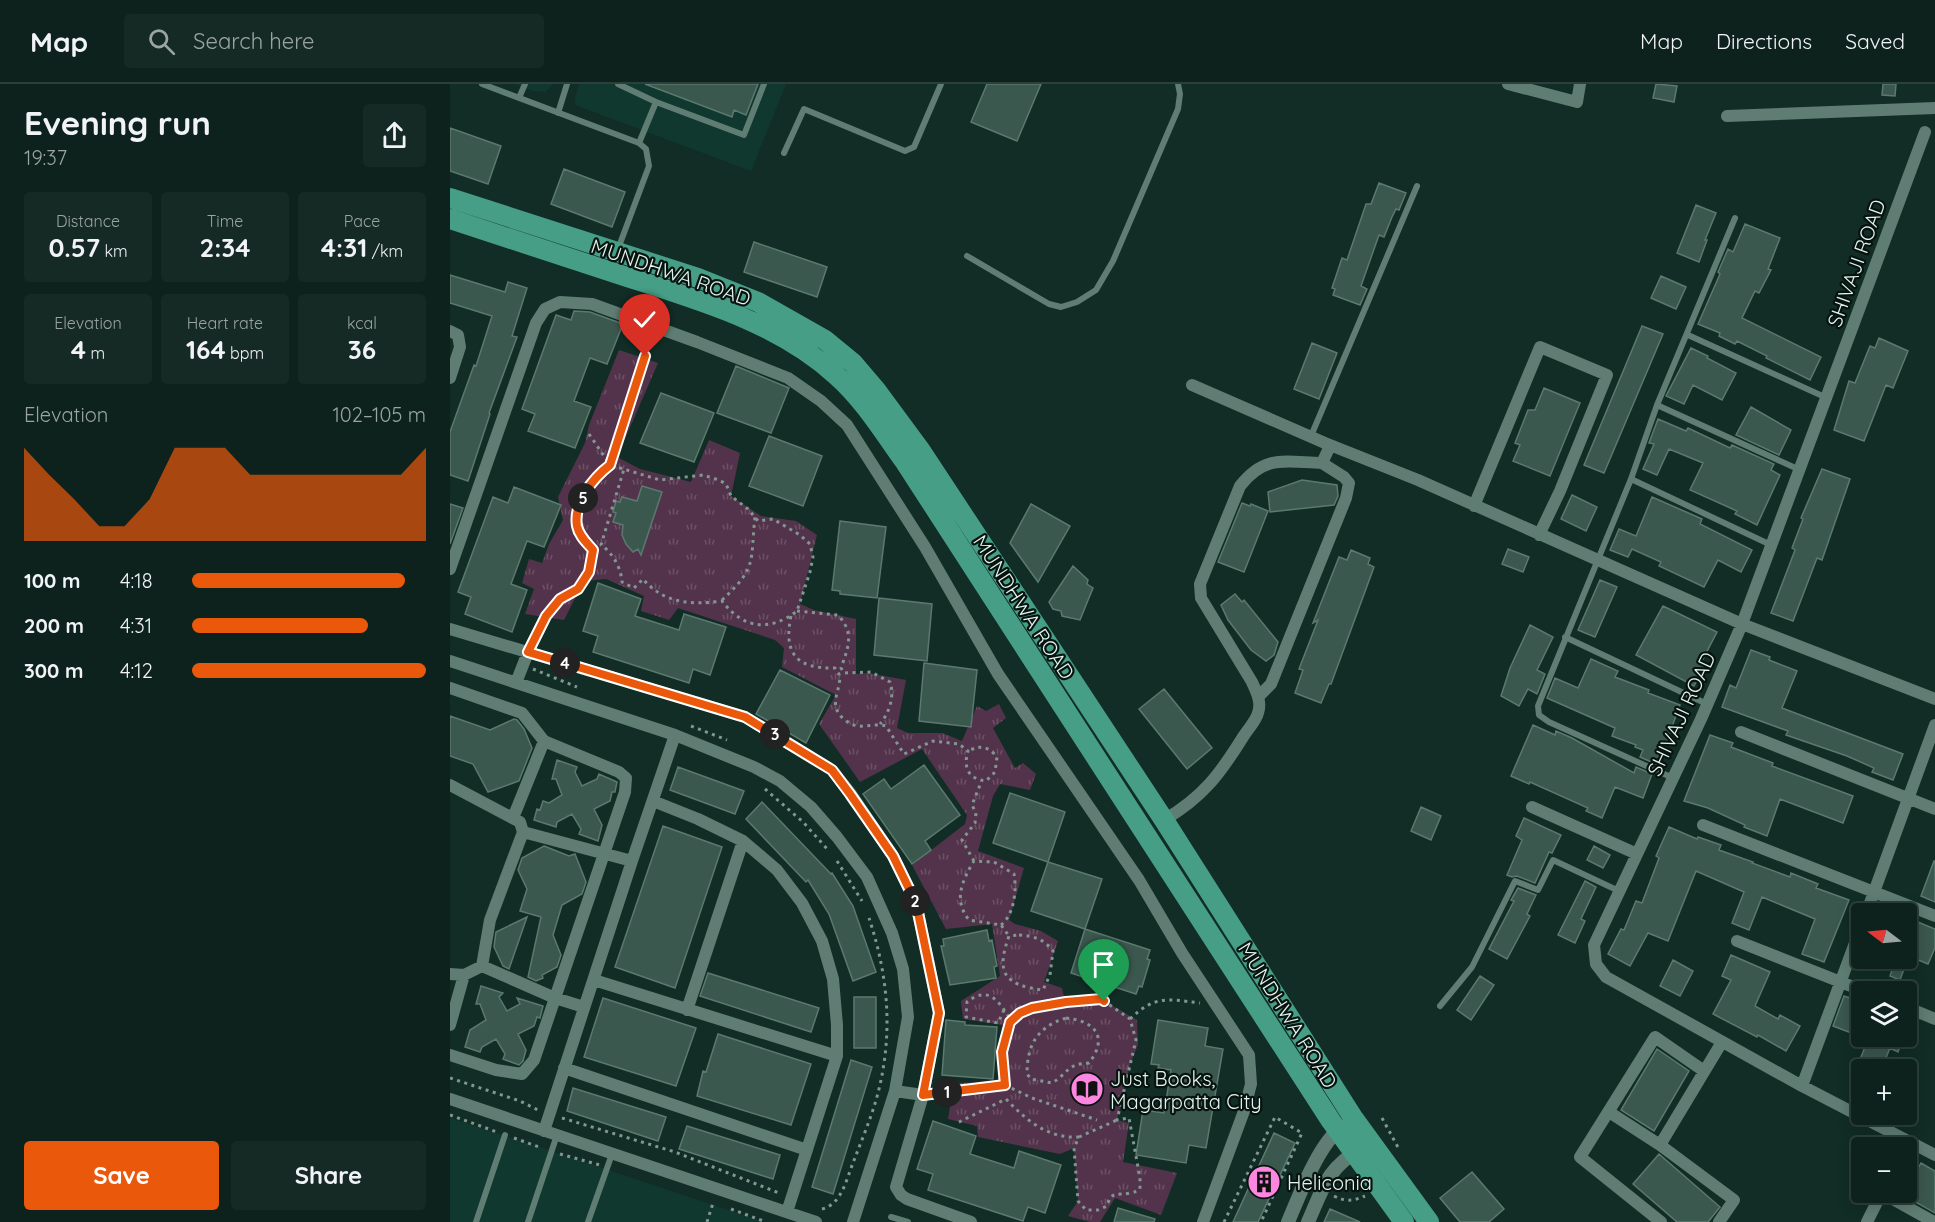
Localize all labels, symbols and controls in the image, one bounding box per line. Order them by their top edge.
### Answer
search box [124,14,544,68]
text: Map [30,24,88,59]
icon: search [145,25,178,58]
text: Search here [193,27,315,55]
text: Map [1640,28,1683,54]
text: Directions [1716,28,1812,54]
text: Saved [1845,28,1905,54]
text: Evening run [24,102,211,143]
button: share [363,104,426,167]
text: 19:37 [24,145,67,170]
street label: SHIVAJI ROAD [1821,196,1891,330]
text: Distance [56,211,120,231]
text: Time [207,211,243,231]
text: Pace [344,211,380,231]
text: 0.57 [48,231,100,264]
text: 2:34 [199,231,251,264]
text: 4:31 [321,231,367,264]
street label: MUNDHWA ROAD [588,233,754,311]
text: km [100,241,128,261]
text: /km [367,241,403,261]
pin [619,294,670,356]
icon: check [628,303,661,336]
text: Elevation [54,313,122,333]
text: Heart rate [187,313,263,333]
text: kcal [347,313,377,333]
text: 4 [71,333,86,366]
text: 164 [186,333,226,366]
text: 36 [348,333,376,366]
text: m [86,343,105,363]
text: bpm [226,343,264,363]
text: Elevation [24,402,108,427]
text: 102–105 m [332,402,426,427]
pin: 5 [568,483,598,513]
text: 5 [578,488,588,508]
street label: MUNDHWA ROAD [968,530,1080,684]
text: 100 m [24,568,80,593]
text: 4:18 [120,568,152,593]
text: 200 m [24,613,84,638]
text: 4:31 [120,613,152,638]
pin: 4 [550,648,580,678]
street label: SHIVAJI ROAD [1641,648,1721,780]
text: 4 [560,653,570,673]
text: 300 m [24,658,83,683]
text: 4:12 [120,658,153,683]
pin: 3 [760,719,790,749]
text: 3 [771,724,779,744]
pin: 2 [900,886,930,916]
text: 2 [910,891,920,911]
north arrow [1851,903,1917,969]
map controls [1851,903,1917,1203]
street label: MUNDHWA ROAD [1233,937,1343,1093]
pin [1078,939,1129,1001]
icon: arrive [1087,948,1120,981]
button: layers [1851,981,1917,1047]
button: + [1851,1059,1917,1125]
place label: Just Books, Magarpatta City [1110,1066,1262,1114]
library icon: Just Books, Magarpatta City [1069,1071,1105,1107]
pin: 1 [932,1077,962,1107]
text: 1 [944,1082,950,1102]
button: − [1851,1137,1917,1203]
button: Save [24,1141,219,1210]
button: Share [231,1141,426,1210]
building icon: Heliconia [1246,1164,1282,1200]
place label: Heliconia [1287,1170,1372,1195]

